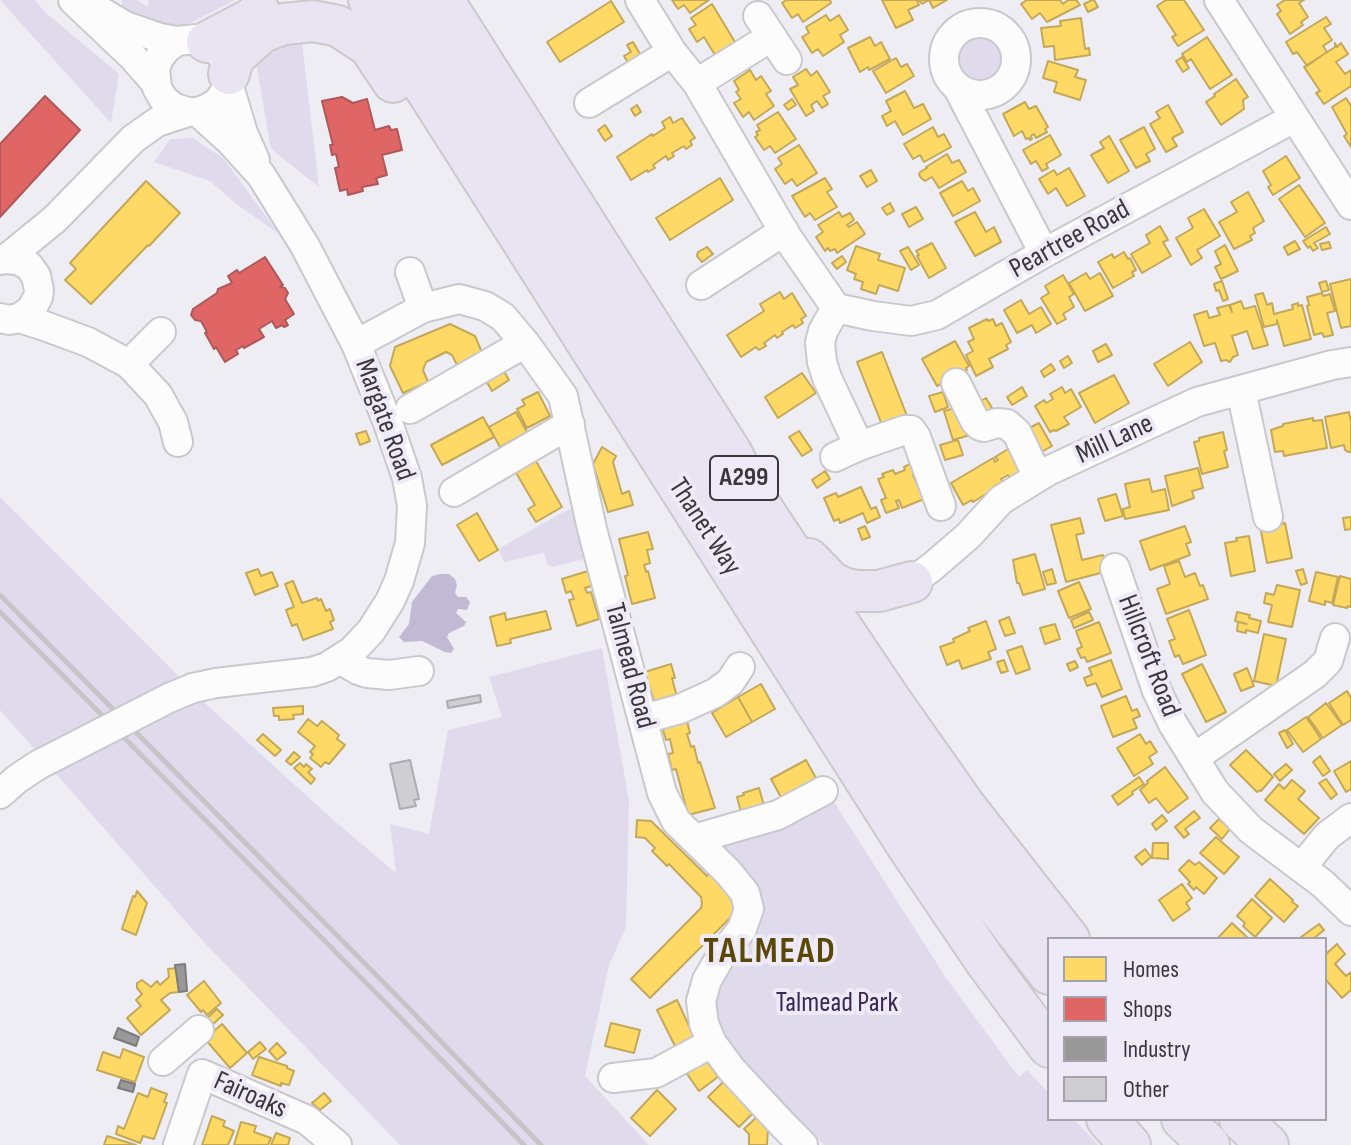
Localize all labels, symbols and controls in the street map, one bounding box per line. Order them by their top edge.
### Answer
street label: Peartree Road [1004,193,1136,287]
street label: Margate Road [347,355,421,485]
street label: Mill Lane [1071,408,1159,472]
road number: A299 [710,456,778,500]
street label: Thanet Way [660,472,748,582]
street label: Hillcroft Road [1109,590,1187,722]
street label: Talmead Road [596,600,662,732]
district label: TALMEAD [703,931,837,975]
legend [1047,937,1327,1121]
text: Homes [1123,955,1179,984]
park label: Talmead Park [776,987,898,1021]
text: Shops [1123,995,1172,1024]
text: Industry [1123,1035,1190,1064]
street label: Fairoaks [208,1065,292,1127]
text: Other [1123,1075,1169,1104]

